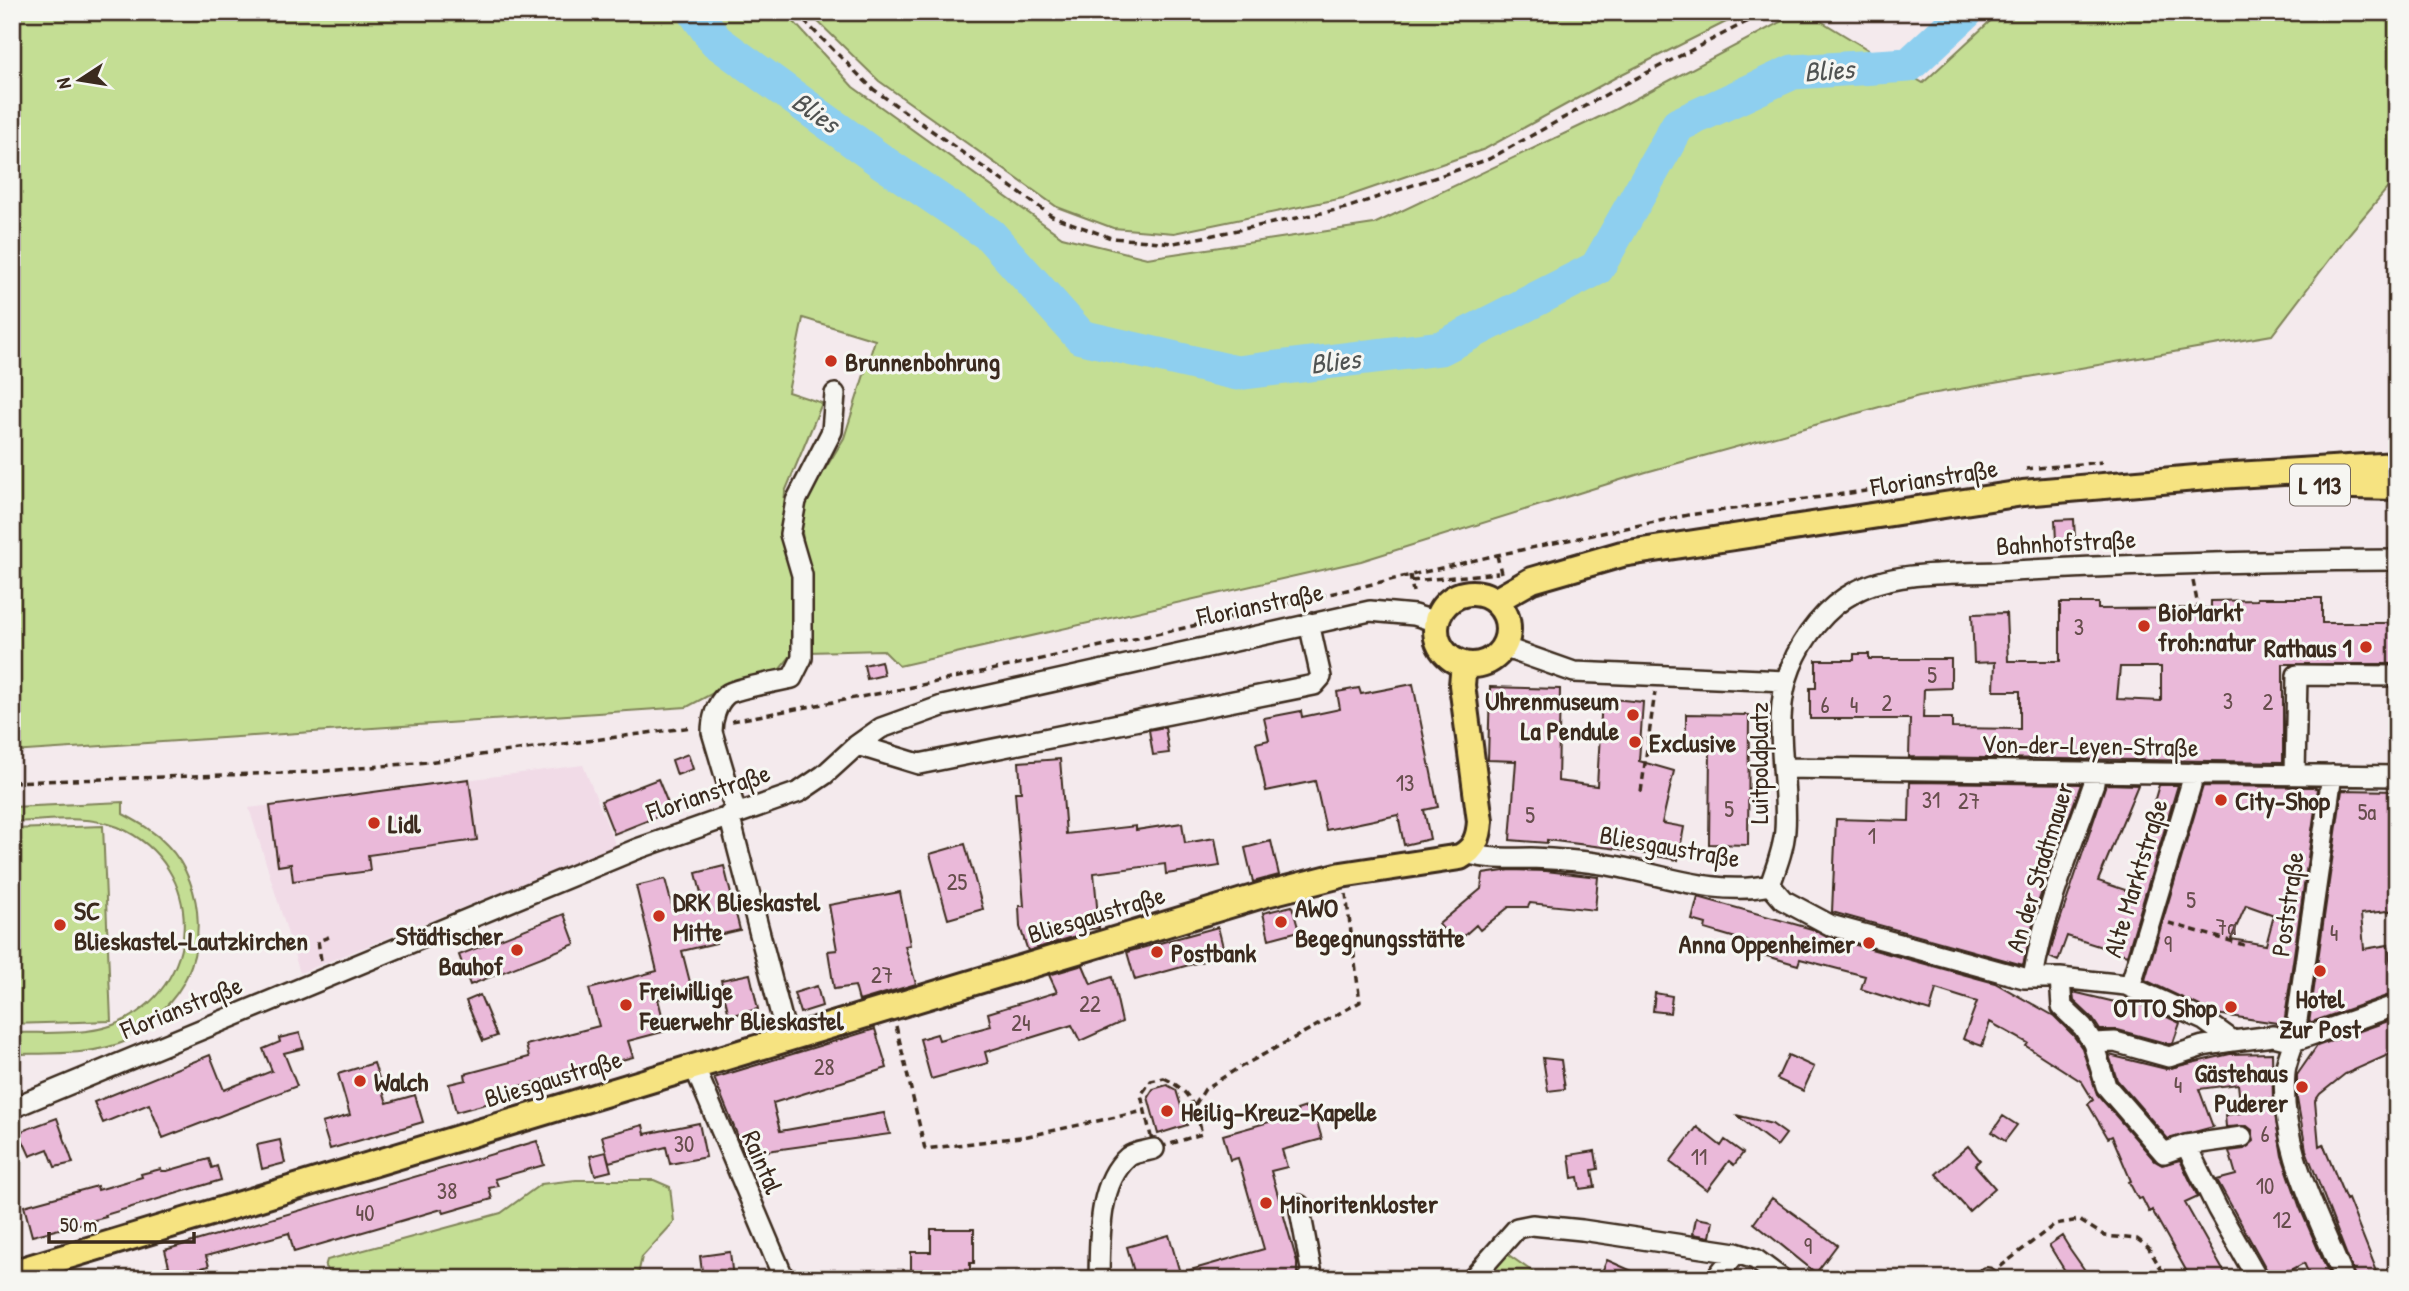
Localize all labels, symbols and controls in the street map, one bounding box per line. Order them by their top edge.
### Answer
north arrow [46,46,116,116]
water label: Blies [1803,49,1857,91]
text: N [50,76,77,91]
water label: Blies [785,82,849,143]
water label: Blies [1308,339,1364,383]
place label: Brunnenbohrung [845,344,1000,380]
marker: Brunnenbohrung [823,353,839,369]
street label: Florianstraße [1867,450,2000,504]
road number: L 113 [2290,464,2350,506]
street label: Bahnhofstraße [1995,521,2137,563]
street label: Florianstraße [1193,574,1326,635]
place label: BioMarkt froh:natur [2158,594,2257,659]
house number: 3 [2074,611,2084,642]
marker: BioMarkt froh:natur [2136,618,2152,634]
place label: Rathaus 1 [2264,630,2352,665]
marker: Rathaus 1 [2358,639,2374,655]
house number: 5 [1927,659,1937,690]
place label: Uhrenmuseum La Pendule [1485,683,1620,748]
house number: 3 [2223,685,2233,716]
house number: 2 [2263,686,2274,717]
house number: 2 [1882,687,1893,718]
house number: 6 [1820,689,1830,720]
house number: 4 [1850,689,1858,720]
street label: Luitpoldplatz [1741,702,1776,824]
marker: Uhrenmuseum La Pendule [1625,707,1641,723]
place label: Exclusive [1649,725,1737,760]
street label: Von-der-Leyen-Straße [1981,726,2199,764]
marker: Exclusive [1627,734,1643,750]
street label: Florianstraße [641,755,774,830]
house number: 13 [1396,767,1414,798]
street label: An der Stadtmauer [1997,778,2081,956]
place label: City-Shop [2235,783,2331,819]
house number: 31 [1922,784,1940,815]
house number: 27 [1958,785,1980,816]
marker: City-Shop [2213,792,2229,808]
house number: 5 [1724,793,1734,824]
street label: Alte Marktstraße [2094,795,2176,961]
house number: 5a [2358,796,2376,827]
house number: 5 [1525,799,1535,830]
place label: Lidl [388,806,422,841]
marker: Lidl [366,815,382,831]
street label: Bliesgaustraße [1597,816,1743,876]
house number: 1 [1868,820,1876,851]
street label: Poststraße [2262,849,2312,959]
house number: 25 [947,866,968,897]
street label: Bliesgaustraße [1023,877,1169,951]
place label: DRK Blieskastel Mitte [673,884,821,949]
house number: 5 [2186,884,2196,915]
place label: AWO Begegnungsstätte [1295,890,1466,956]
place label: SC Blieskastel-Lautzkirchen [74,893,308,958]
marker: DRK Blieskastel Mitte [651,908,667,924]
house number: 7a [2216,911,2236,942]
marker: AWO Begegnungsstätte [1273,914,1289,930]
marker: SC Blieskastel-Lautzkirchen [52,917,68,933]
house number: 4 [2330,917,2338,948]
place label: Städtischer Bauhof [396,918,504,983]
place label: Anna Oppenheimer [1679,926,1856,962]
house number: 9 [2164,928,2172,959]
place label: Postbank [1171,935,1257,970]
marker: Anna Oppenheimer [1861,935,1877,951]
marker: Städtischer Bauhof [509,942,525,958]
marker: Postbank [1149,944,1165,960]
house number: 27 [871,959,893,990]
marker: Hotel Zur Post [2312,963,2328,979]
street label: Florianstraße [114,967,247,1048]
place label: Freiwillige Feuerwehr Blieskastel [639,973,845,1038]
place label: Hotel Zur Post [2279,981,2362,1046]
house number: 22 [1079,988,1101,1019]
place label: OTTO Shop [2113,990,2218,1026]
marker: Freiwillige Feuerwehr Blieskastel [618,997,634,1013]
marker: OTTO Shop [2223,999,2239,1015]
house number: 24 [1011,1007,1031,1038]
street label: Bliesgaustraße [480,1041,626,1115]
house number: 28 [814,1051,834,1082]
place label: Gästehaus Puderer [2195,1055,2289,1120]
place label: Walch [374,1064,428,1099]
house number: 4 [2174,1069,2182,1100]
marker: Walch [352,1073,368,1089]
marker: Gästehaus Puderer [2294,1079,2310,1095]
place label: Heilig-Kreuz-Kapelle [1181,1094,1378,1130]
marker: Heilig-Kreuz-Kapelle [1159,1103,1175,1119]
house number: 6 [2260,1118,2270,1149]
street label: Raintal [734,1125,792,1199]
house number: 30 [674,1128,694,1159]
house number: 11 [1691,1141,1707,1172]
house number: 10 [2256,1170,2274,1201]
house number: 38 [437,1175,457,1206]
place label: Minoritenkloster [1280,1186,1439,1221]
marker: Minoritenkloster [1258,1195,1274,1211]
house number: 40 [356,1197,374,1228]
scale bar [49,1200,194,1244]
house number: 12 [2272,1204,2292,1235]
text: 50 m [60,1210,97,1239]
house number: 9 [1804,1230,1812,1261]

